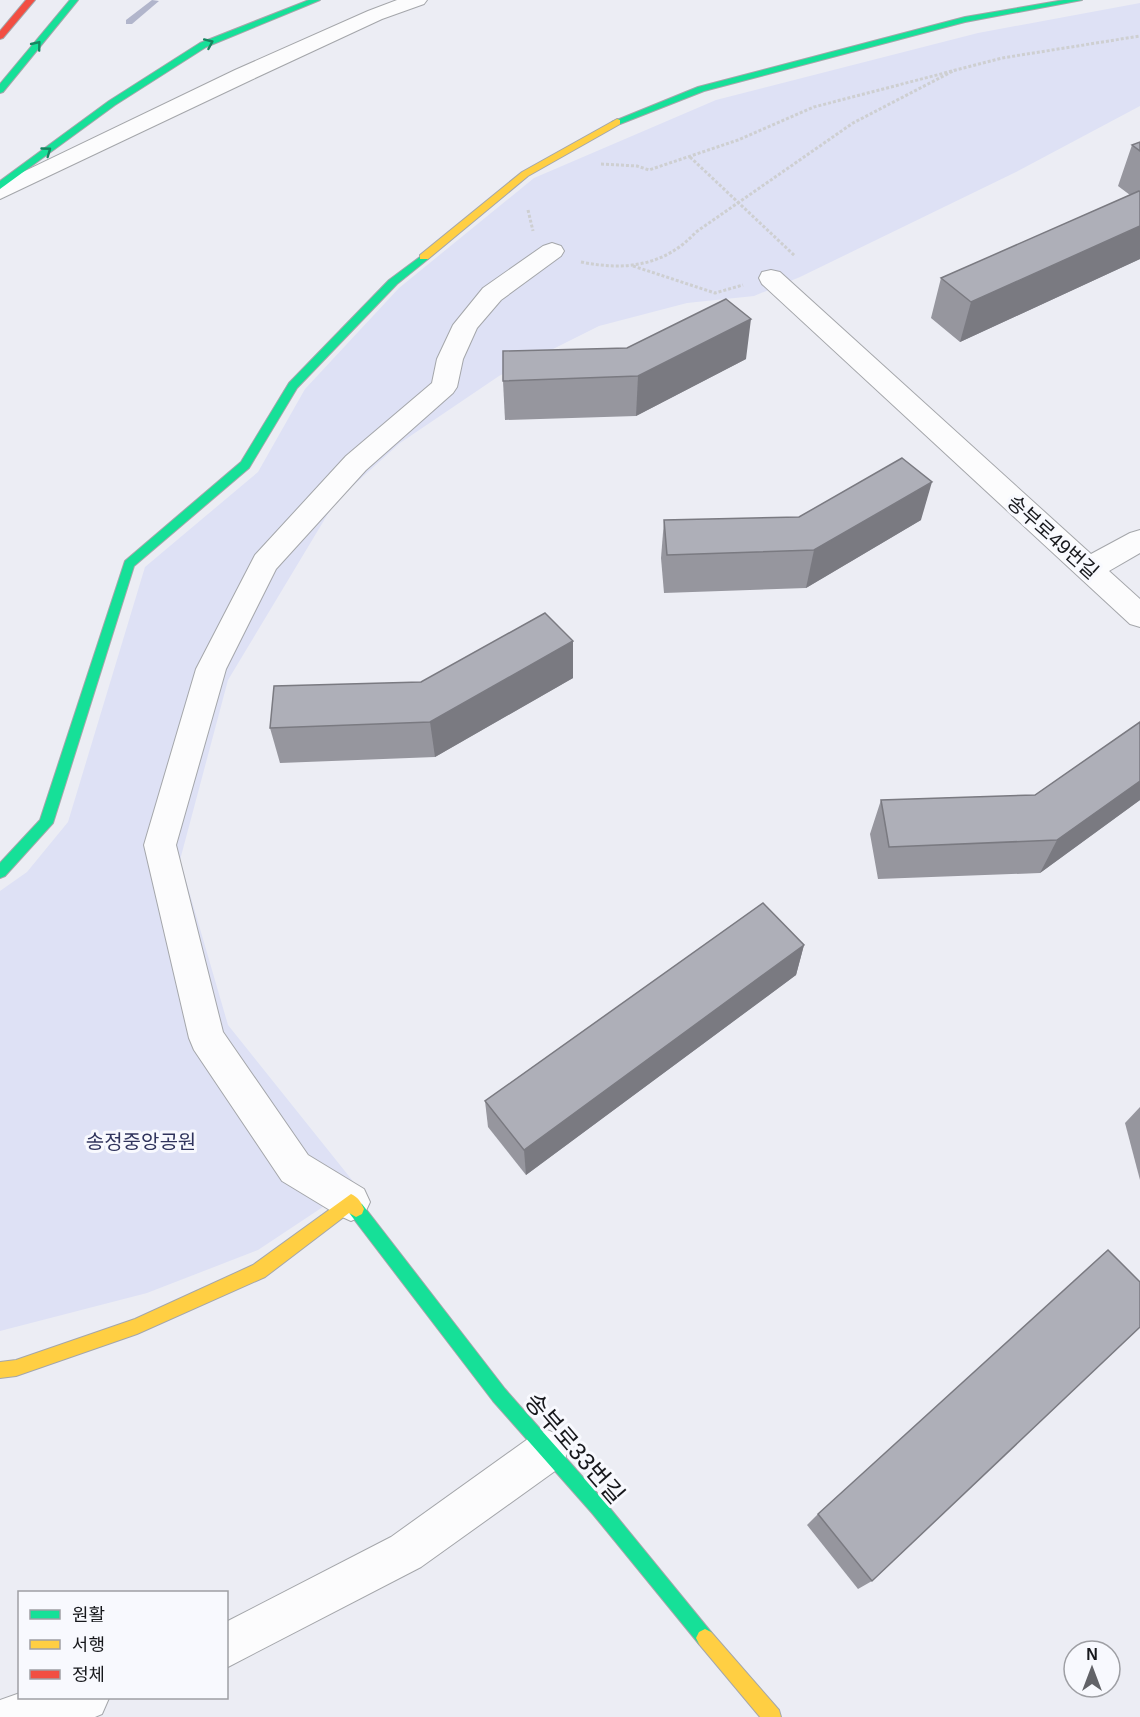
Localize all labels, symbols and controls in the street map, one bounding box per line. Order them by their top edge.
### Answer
one-way arrow [203,39,214,51]
one-way arrow [29,41,40,52]
one-way arrow [40,147,51,158]
street label: 송부로49번길 [1003,491,1103,583]
park label: 송정중앙공원 [86,1131,196,1153]
street label: 송부로33번길 [520,1387,630,1509]
legend [18,1591,228,1699]
text: 원활 [72,1605,105,1625]
text: 서행 [72,1635,105,1655]
north arrow [1062,1639,1122,1699]
text: N [1086,1646,1098,1663]
text: 정체 [72,1665,105,1685]

